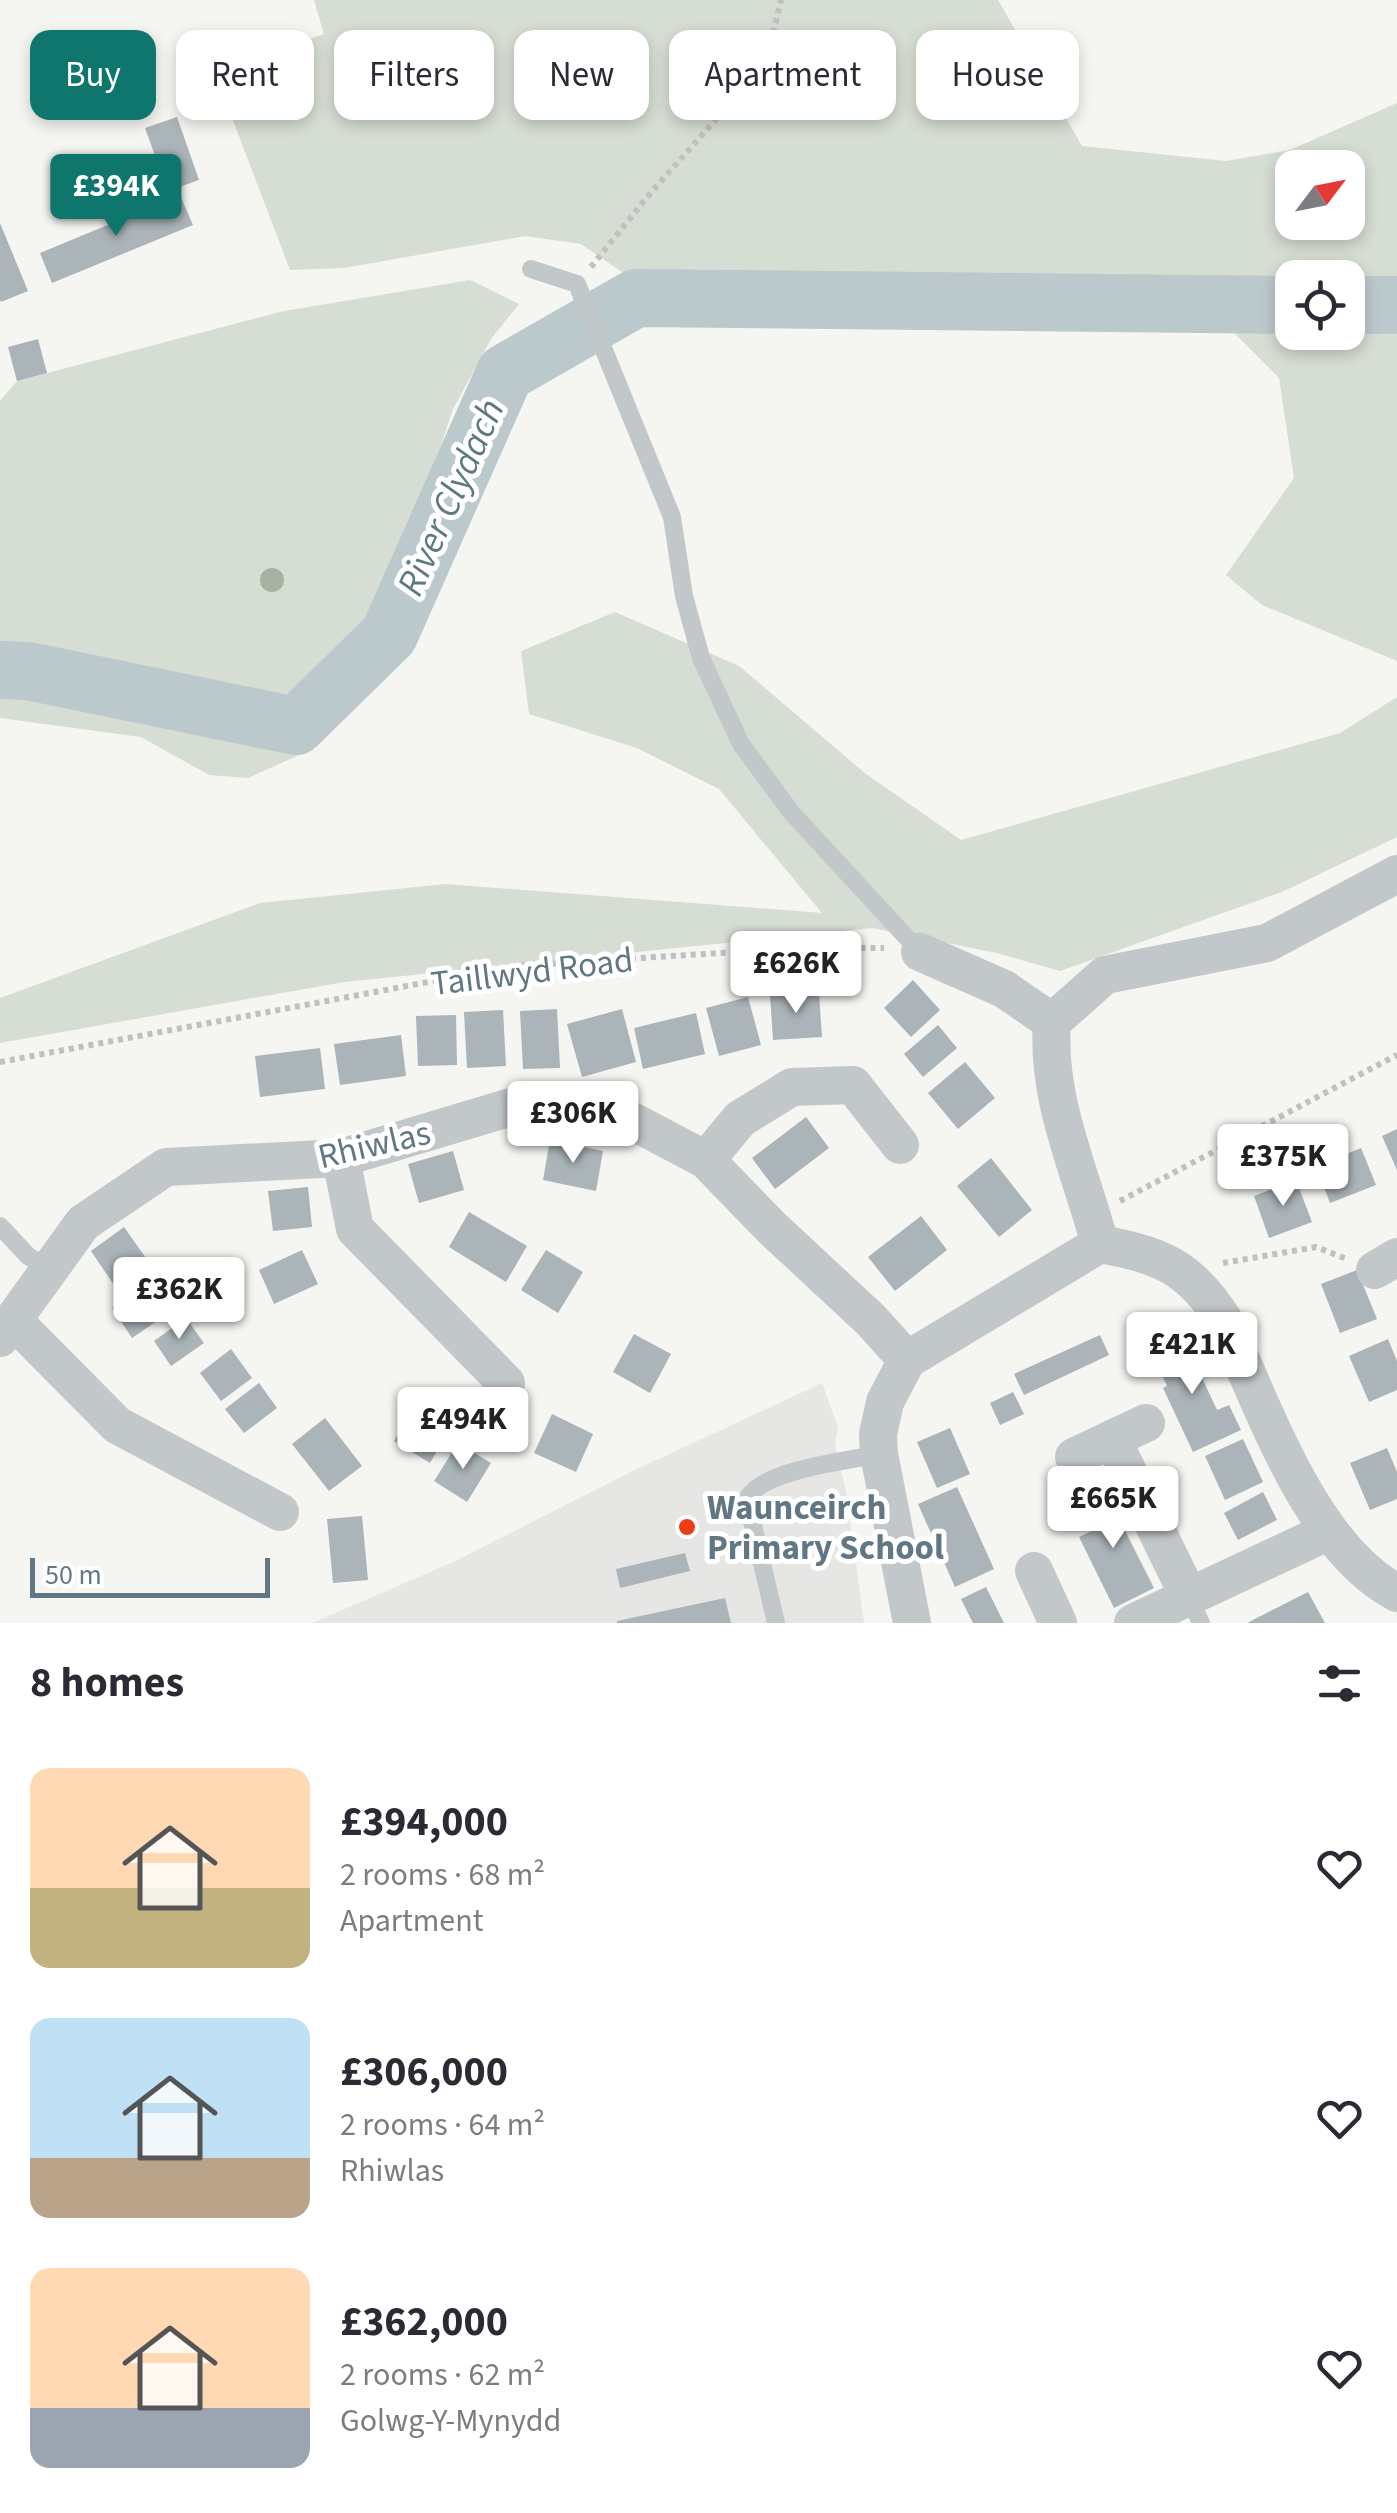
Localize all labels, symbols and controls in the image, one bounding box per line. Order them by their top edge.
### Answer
chip: Buy [30,30,156,120]
chip: Rent [176,30,314,120]
chip: Filters [334,30,494,120]
chip: New [514,30,649,120]
chip: Apartment [669,30,896,120]
chip: House [916,30,1079,120]
north arrow [1275,150,1365,240]
map controls [1275,150,1365,350]
pin: £394K [46,154,186,239]
text: £394K [72,163,160,209]
button: locate [1275,260,1365,350]
water label: River Clydach [384,390,518,604]
pin: £626K [726,931,866,1016]
street label: Taillwyd Road [428,935,636,1009]
text: £626K [752,940,840,986]
pin: £306K [503,1081,643,1166]
text: £306K [529,1090,617,1136]
street label: Rhiwlas [313,1108,435,1182]
pin: £375K [1213,1124,1353,1209]
text: £375K [1239,1133,1327,1179]
pin: £362K [109,1257,249,1342]
text: £362K [135,1266,223,1312]
pin: £421K [1122,1312,1262,1397]
text: £421K [1148,1321,1236,1367]
pin: £494K [393,1387,533,1472]
text: £494K [419,1396,507,1442]
pin: £665K [1043,1466,1183,1551]
text: £665K [1069,1475,1157,1521]
place label: Waunceirch Primary School [707,1483,944,1573]
marker: Waunceirch Primary School [676,1516,698,1538]
scale bar [30,1553,270,1598]
text: 50 m [45,1555,102,1595]
text: 8 homes [30,1653,184,1713]
icon: filters [1312,1656,1367,1711]
text: £394,000 [340,1792,508,1852]
icon: home [110,1808,230,1928]
icon: heart [1312,1841,1367,1896]
text: 2 rooms · 68 m² [340,1852,545,1898]
text: Apartment [340,1898,483,1944]
text: £306,000 [340,2042,508,2102]
icon: home [110,2058,230,2178]
icon: heart [1312,2091,1367,2146]
text: 2 rooms · 64 m² [340,2102,545,2148]
text: Rhiwlas [340,2148,444,2194]
text: £362,000 [340,2292,508,2352]
icon: home [110,2308,230,2428]
icon: heart [1312,2341,1367,2396]
text: 2 rooms · 62 m² [340,2352,545,2398]
text: Golwg-Y-Mynydd [340,2398,561,2444]

